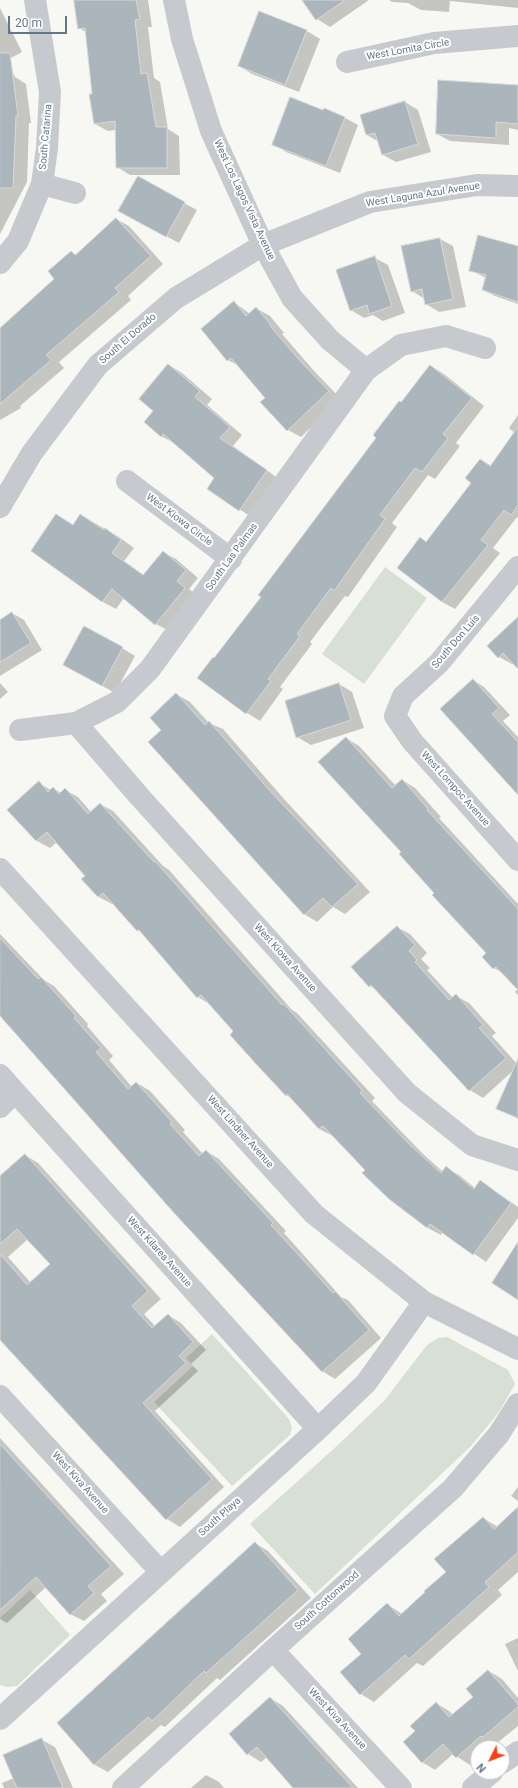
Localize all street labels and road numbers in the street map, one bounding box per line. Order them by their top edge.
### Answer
street label: West Lomita Circle [366,37,450,63]
street label: South Catarina [37,104,55,170]
street label: West Los Lagos Vista Avenue [211,138,277,262]
street label: West Laguna Azul Avenue [365,180,481,210]
street label: South El Dorado [97,311,159,367]
street label: West Kiowa Circle [143,491,215,549]
street label: South Las Palmas [204,521,260,593]
street label: South Don Luis [430,613,482,671]
street label: West Lompoc Avenue [418,749,492,829]
street label: West Kiowa Avenue [251,921,319,995]
street label: West Lindner Avenue [204,1093,276,1171]
street label: West Kilarea Avenue [124,1214,194,1290]
street label: West Kiva Avenue [49,1450,111,1516]
street label: South Playa [196,1495,244,1539]
street label: South Cottonwood [292,1569,362,1633]
street label: West Kiva Avenue [306,1686,368,1752]

